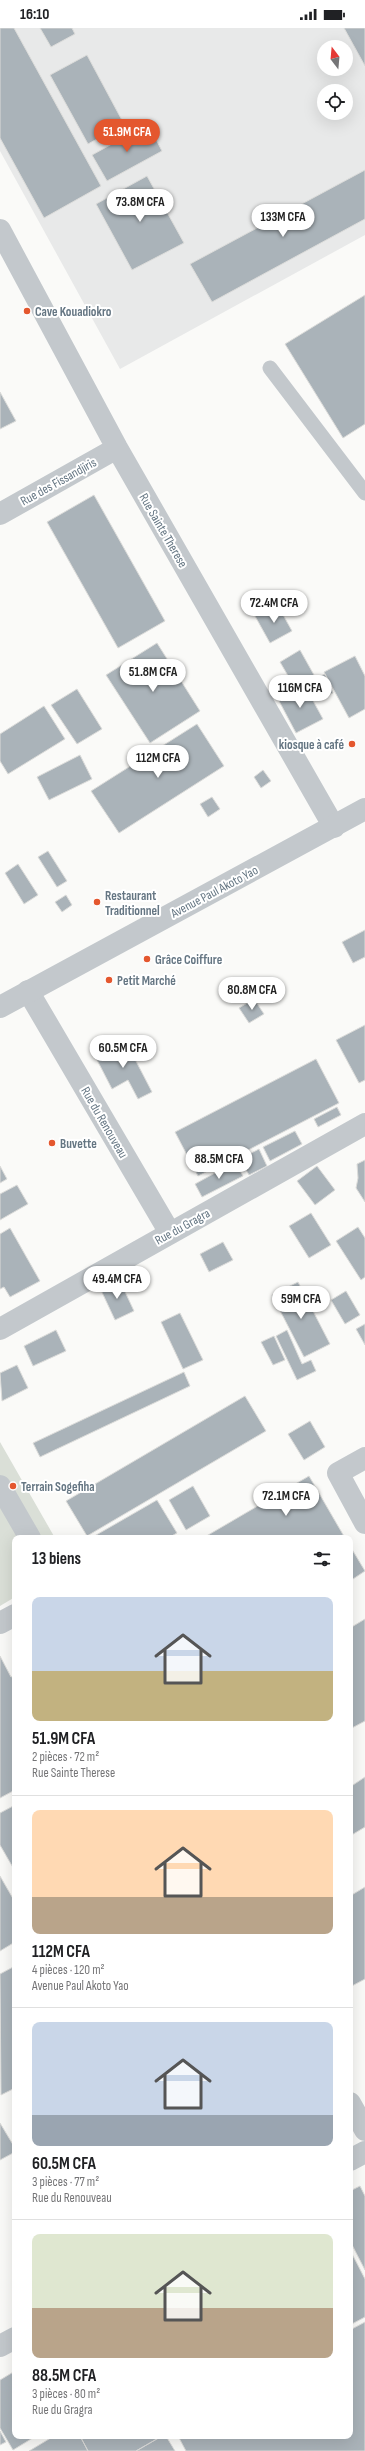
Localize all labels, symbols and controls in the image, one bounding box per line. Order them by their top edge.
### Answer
text: 16:10 [20,5,49,24]
north arrow [317,40,353,76]
map controls [317,40,353,120]
button: locate [317,84,353,120]
pin: 51.9M CFA [81,119,173,153]
text: 51.9M CFA [103,124,151,140]
pin: 73.8M CFA [94,189,186,223]
text: 73.8M CFA [116,194,164,210]
pin: 133M CFA [242,204,324,238]
text: 133M CFA [261,209,305,225]
place label: Cave Kouadiokro [35,304,112,320]
marker: Cave Kouadiokro [22,306,32,316]
street label: Rue des Fissandjiris [18,454,100,509]
street label: Rue Sainte Therese [135,491,191,570]
pin: 72.4M CFA [228,590,320,624]
text: 72.4M CFA [250,595,298,611]
pin: 51.8M CFA [107,659,199,693]
text: 51.8M CFA [129,664,177,680]
pin: 116M CFA [259,675,341,709]
text: 116M CFA [278,680,322,696]
place label: kiosque à café [279,737,344,753]
marker: kiosque à café [347,739,357,749]
pin: 112M CFA [117,745,199,779]
text: 112M CFA [136,750,180,766]
street label: Avenue Paul Akoto Yao [167,862,261,922]
place label: Restaurant Traditionnel [105,888,160,919]
marker: Restaurant Traditionnel [92,897,102,907]
place label: Grâce Coiffure [155,952,223,968]
marker: Grâce Coiffure [142,954,152,964]
place label: Petit Marché [117,973,176,989]
marker: Petit Marché [104,975,114,985]
pin: 80.8M CFA [206,977,298,1011]
text: 80.8M CFA [227,982,277,998]
pin: 60.5M CFA [77,1035,169,1069]
text: 60.5M CFA [99,1040,147,1056]
street label: Rue du Renouveau [77,1084,131,1161]
place label: Buvette [60,1136,97,1152]
marker: Buvette [47,1138,57,1148]
pin: 88.5M CFA [173,1146,265,1180]
text: 88.5M CFA [194,1151,244,1167]
street label: Rue du Gragra [152,1205,213,1249]
pin: 49.4M CFA [71,1266,163,1300]
text: 49.4M CFA [92,1271,142,1287]
pin: 59M CFA [264,1286,338,1320]
text: 59M CFA [281,1291,321,1307]
place label: Terrain Sogefiha [21,1479,95,1495]
marker: Terrain Sogefiha [8,1481,18,1491]
pin: 72.1M CFA [240,1483,332,1517]
text: 72.1M CFA [262,1488,310,1504]
icon: filters [311,1548,333,1570]
text: 13 biens [32,1549,81,1569]
icon: home [147,1623,219,1695]
text: 51.9M CFA [32,1729,95,1749]
text: 2 pièces · 72 m² [32,1749,99,1765]
text: Rue Sainte Therese [32,1765,115,1781]
icon: home [147,1836,219,1908]
text: 112M CFA [32,1942,90,1962]
text: 4 pièces · 120 m² [32,1962,105,1978]
text: Avenue Paul Akoto Yao [32,1978,129,1994]
icon: home [147,2048,219,2120]
text: 60.5M CFA [32,2154,96,2174]
text: 3 pièces · 77 m² [32,2174,99,2190]
text: Rue du Renouveau [32,2190,112,2206]
icon: home [147,2260,219,2332]
text: 88.5M CFA [32,2366,96,2386]
text: 3 pièces · 80 m² [32,2386,100,2402]
text: Rue du Gragra [32,2402,92,2418]

